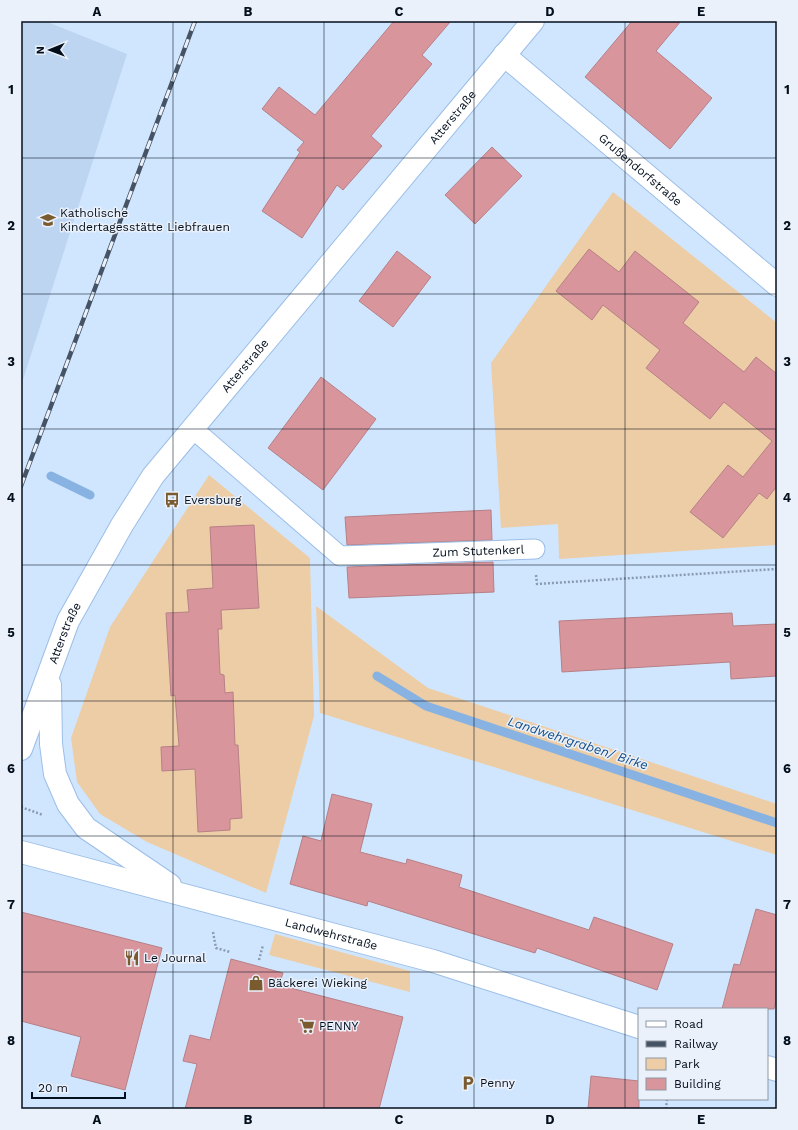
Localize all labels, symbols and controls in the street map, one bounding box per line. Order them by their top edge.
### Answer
text: A [93,4,102,19]
text: B [244,4,253,19]
text: C [395,4,404,19]
text: D [545,4,555,19]
text: E [697,4,705,19]
north arrow [30,30,70,70]
text: N [34,46,47,54]
text: 1 [8,82,14,97]
text: 1 [784,82,790,97]
street label: Atterstraße [426,87,479,147]
street label: Grußendorfstraße [596,131,685,209]
place label: Katholische Kindertagesstätte Liebfrauen [60,206,230,234]
school or university icon: Katholische Kindertagesstätte Liebfrauen [39,211,57,229]
text: 2 [7,218,15,233]
text: 2 [783,218,791,233]
street label: Atterstraße [219,336,271,396]
text: 3 [7,354,15,369]
text: 3 [783,354,791,369]
text: 4 [7,490,16,505]
text: 4 [783,490,792,505]
bus stop icon: Eversburg [163,491,181,509]
place label: Eversburg [184,493,242,507]
street label: Zum Stutenkerl [432,542,525,560]
street label: Atterstraße [46,600,84,666]
text: 5 [7,625,15,640]
text: 5 [783,625,791,640]
water label: Landwehrgraben/ Birke [506,713,650,773]
text: 6 [7,761,15,776]
text: 6 [783,761,791,776]
text: 7 [7,897,15,912]
text: 7 [783,897,791,912]
street label: Landwehrstraße [284,915,379,953]
restaurant icon: Le Journal [123,949,141,967]
place label: Le Journal [144,951,206,965]
shop icon: Bäckerei Wieking [247,974,265,992]
place label: Bäckerei Wieking [268,976,368,990]
legend [638,1008,768,1100]
supermarket icon: PENNY [298,1017,316,1035]
text: Road [674,1017,703,1031]
place label: PENNY [319,1019,359,1033]
text: 8 [7,1033,15,1048]
text: 8 [783,1033,791,1048]
text: Railway [674,1037,719,1051]
text: Park [674,1057,700,1071]
scale bar [32,1074,125,1100]
parking icon: Penny [459,1074,477,1092]
place label: Penny [480,1076,516,1090]
text: Building [674,1077,721,1091]
text: 20 m [38,1081,68,1095]
text: A [93,1112,102,1127]
text: B [244,1112,253,1127]
text: C [395,1112,404,1127]
text: D [545,1112,555,1127]
text: E [697,1112,705,1127]

